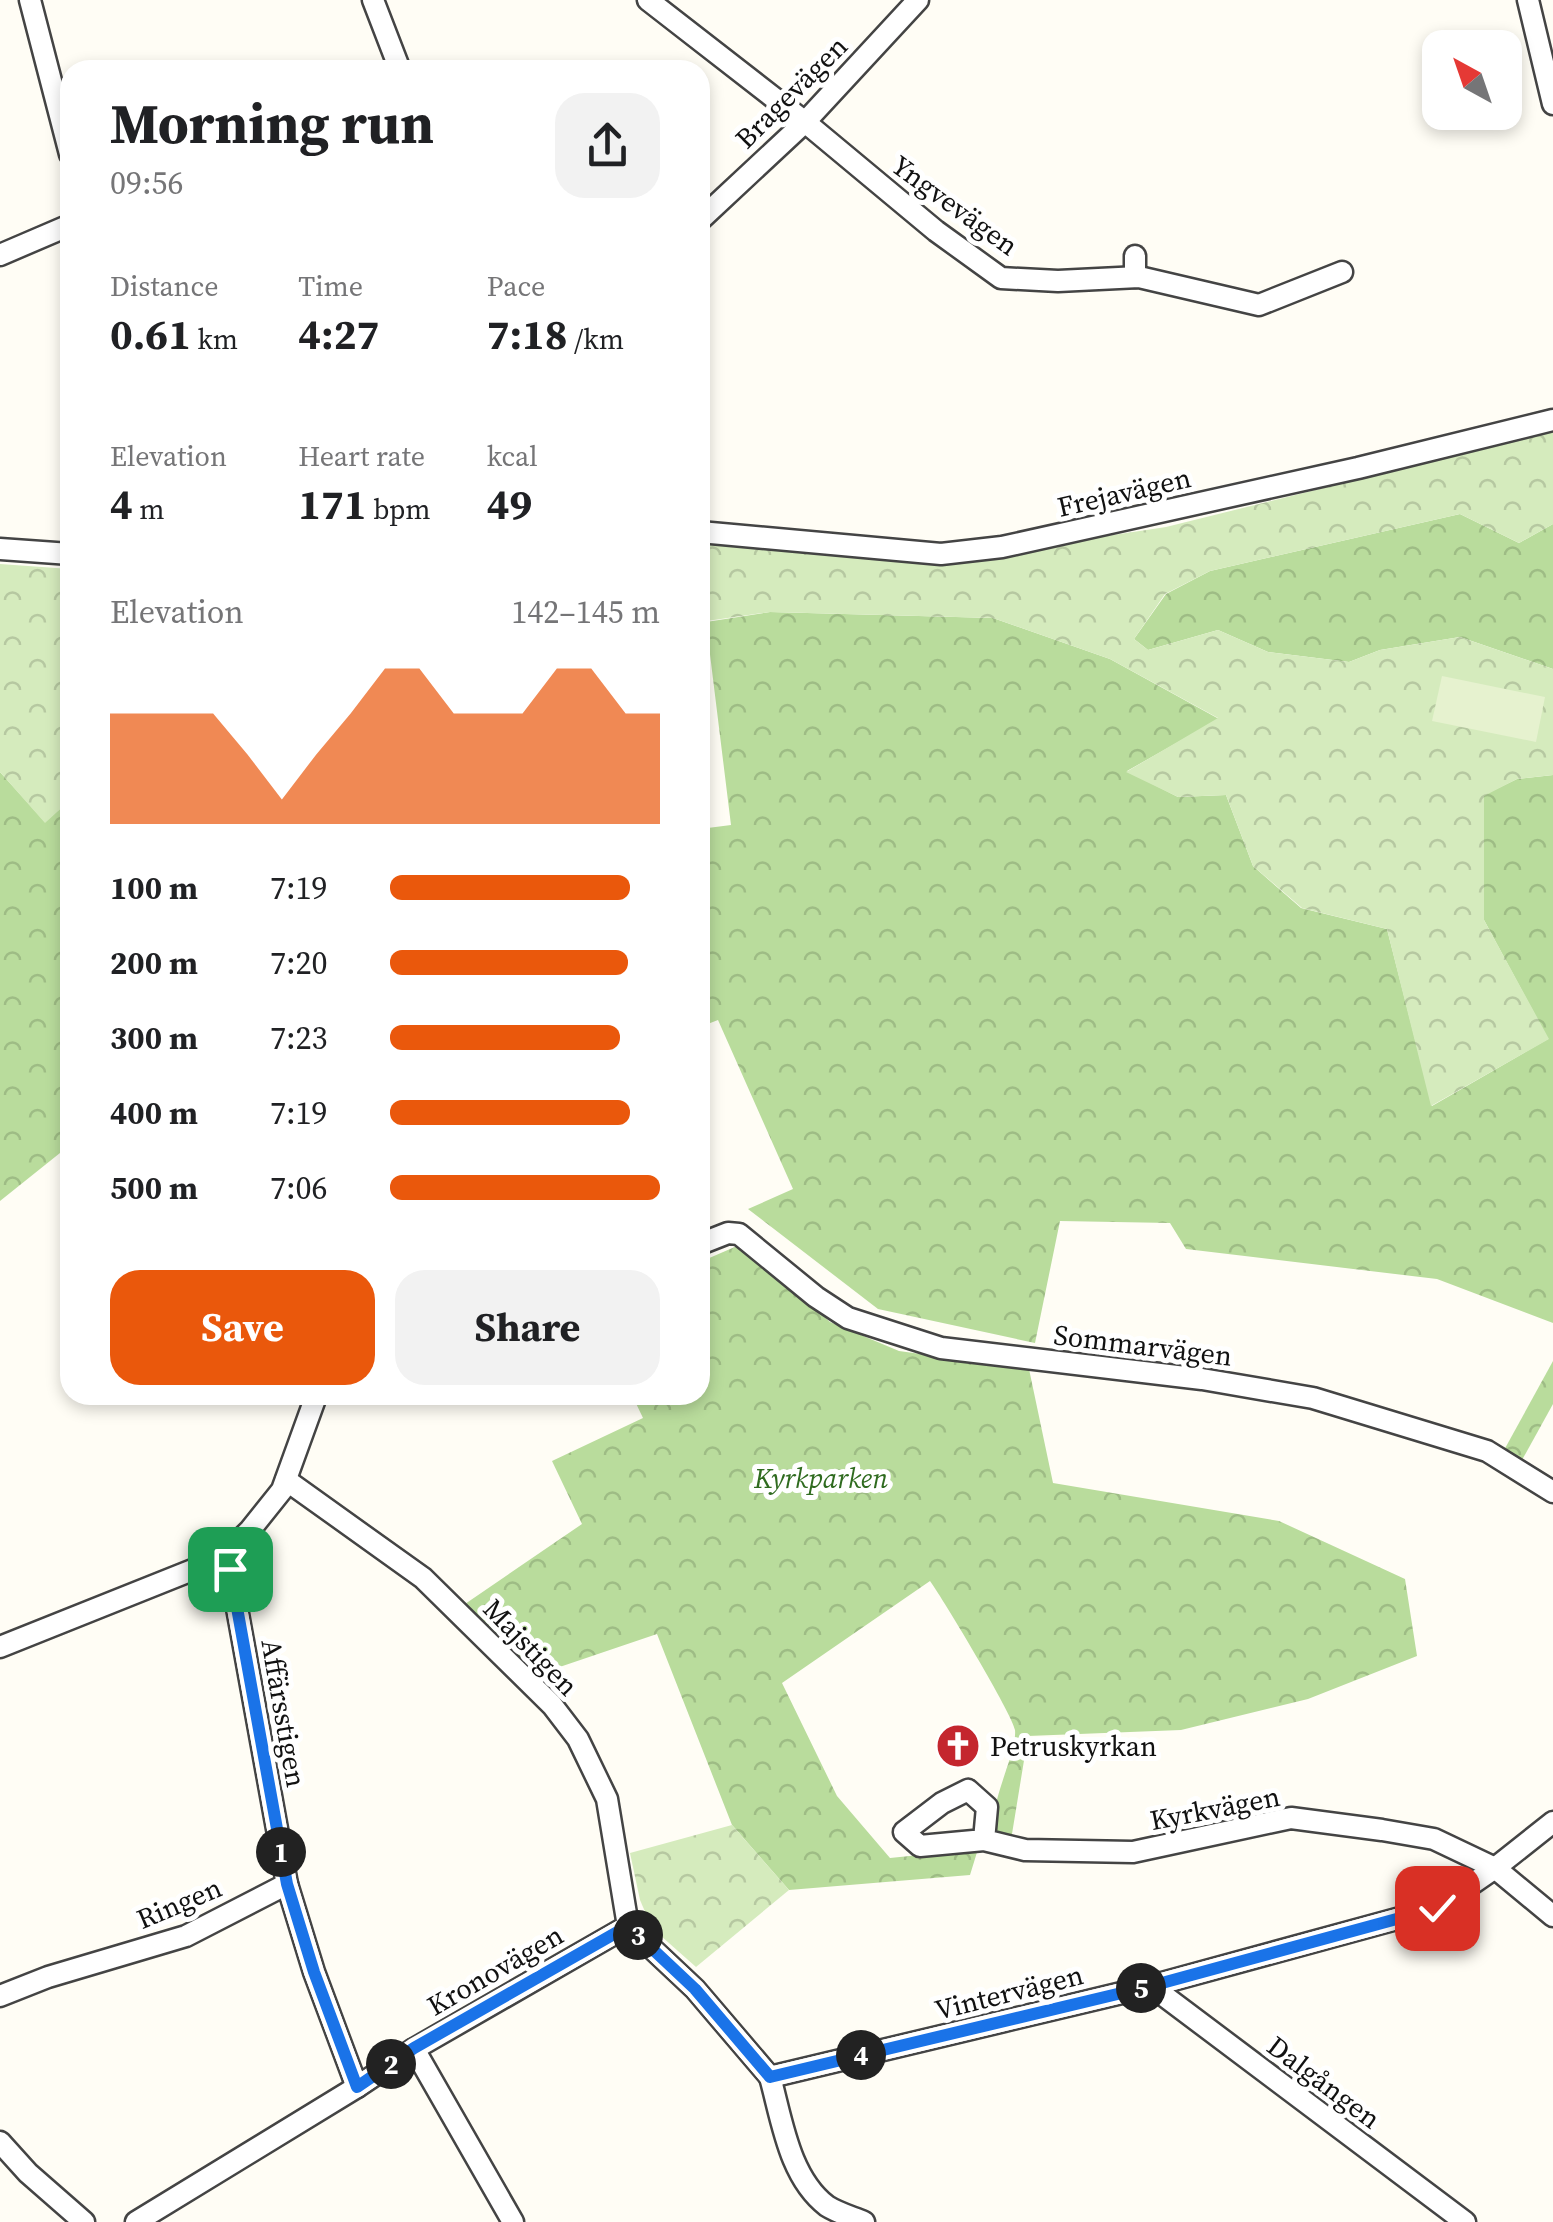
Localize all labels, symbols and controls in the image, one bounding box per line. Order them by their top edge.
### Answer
street label: Bragevägen [726,27,856,157]
north arrow [1422,30,1522,130]
map controls [1422,30,1522,130]
text: Morning run [110,86,434,161]
button: share [555,93,660,198]
street label: Yngvevägen [884,146,1026,264]
text: 09:56 [110,161,184,205]
text: Distance [110,267,219,305]
text: Time [298,267,363,305]
text: Pace [487,267,545,305]
text: 0.61 [110,305,191,363]
text: 4:27 [298,305,379,363]
text: 7:18 [487,305,568,363]
text: km [191,320,238,358]
text: /km [568,320,624,358]
text: Elevation [110,437,227,475]
text: Heart rate [298,437,425,475]
text: kcal [487,437,538,475]
street label: Frejavägen [1053,458,1195,526]
text: 4 [110,475,133,533]
text: 171 [298,475,367,533]
text: 49 [487,475,532,533]
text: m [133,490,165,528]
text: bpm [367,490,431,528]
text: Elevation [110,590,244,634]
text: 142–145 m [511,590,660,634]
text: 100 m [110,866,198,910]
text: 7:19 [270,866,328,910]
text: 200 m [110,941,198,985]
text: 7:20 [270,941,328,985]
text: 300 m [110,1016,198,1060]
text: 7:23 [270,1016,328,1060]
text: 400 m [110,1091,198,1135]
text: 7:19 [270,1091,328,1135]
text: 500 m [110,1166,198,1210]
text: 7:06 [270,1166,328,1210]
button: Save [110,1270,375,1385]
button: Share [395,1270,660,1385]
street label: Sommarvägen [1052,1315,1234,1375]
park label: Kyrkparken [753,1459,888,1497]
pin [188,1527,273,1612]
icon: arrive [203,1542,258,1597]
street label: Majstigen [475,1590,587,1704]
street label: Affärsstigen [252,1636,316,1790]
church icon: Petruskyrkan [935,1723,981,1769]
place label: Petruskyrkan [990,1727,1157,1765]
street label: Kyrkvägen [1147,1777,1283,1839]
pin: 1 [256,1827,306,1877]
text: 1 [273,1833,289,1871]
pin [1395,1866,1480,1951]
street label: Ringen [131,1868,227,1938]
icon: check [1410,1881,1465,1936]
pin: 3 [613,1910,663,1960]
street label: Kronovägen [420,1916,570,2024]
text: 3 [630,1916,646,1954]
street label: Vintervägen [931,1955,1087,2029]
pin: 5 [1116,1963,1166,2013]
text: 5 [1133,1969,1149,2007]
street label: Dalgången [1260,2027,1388,2137]
pin: 4 [836,2030,886,2080]
text: 4 [853,2036,869,2074]
pin: 2 [366,2039,416,2089]
text: 2 [383,2045,399,2083]

